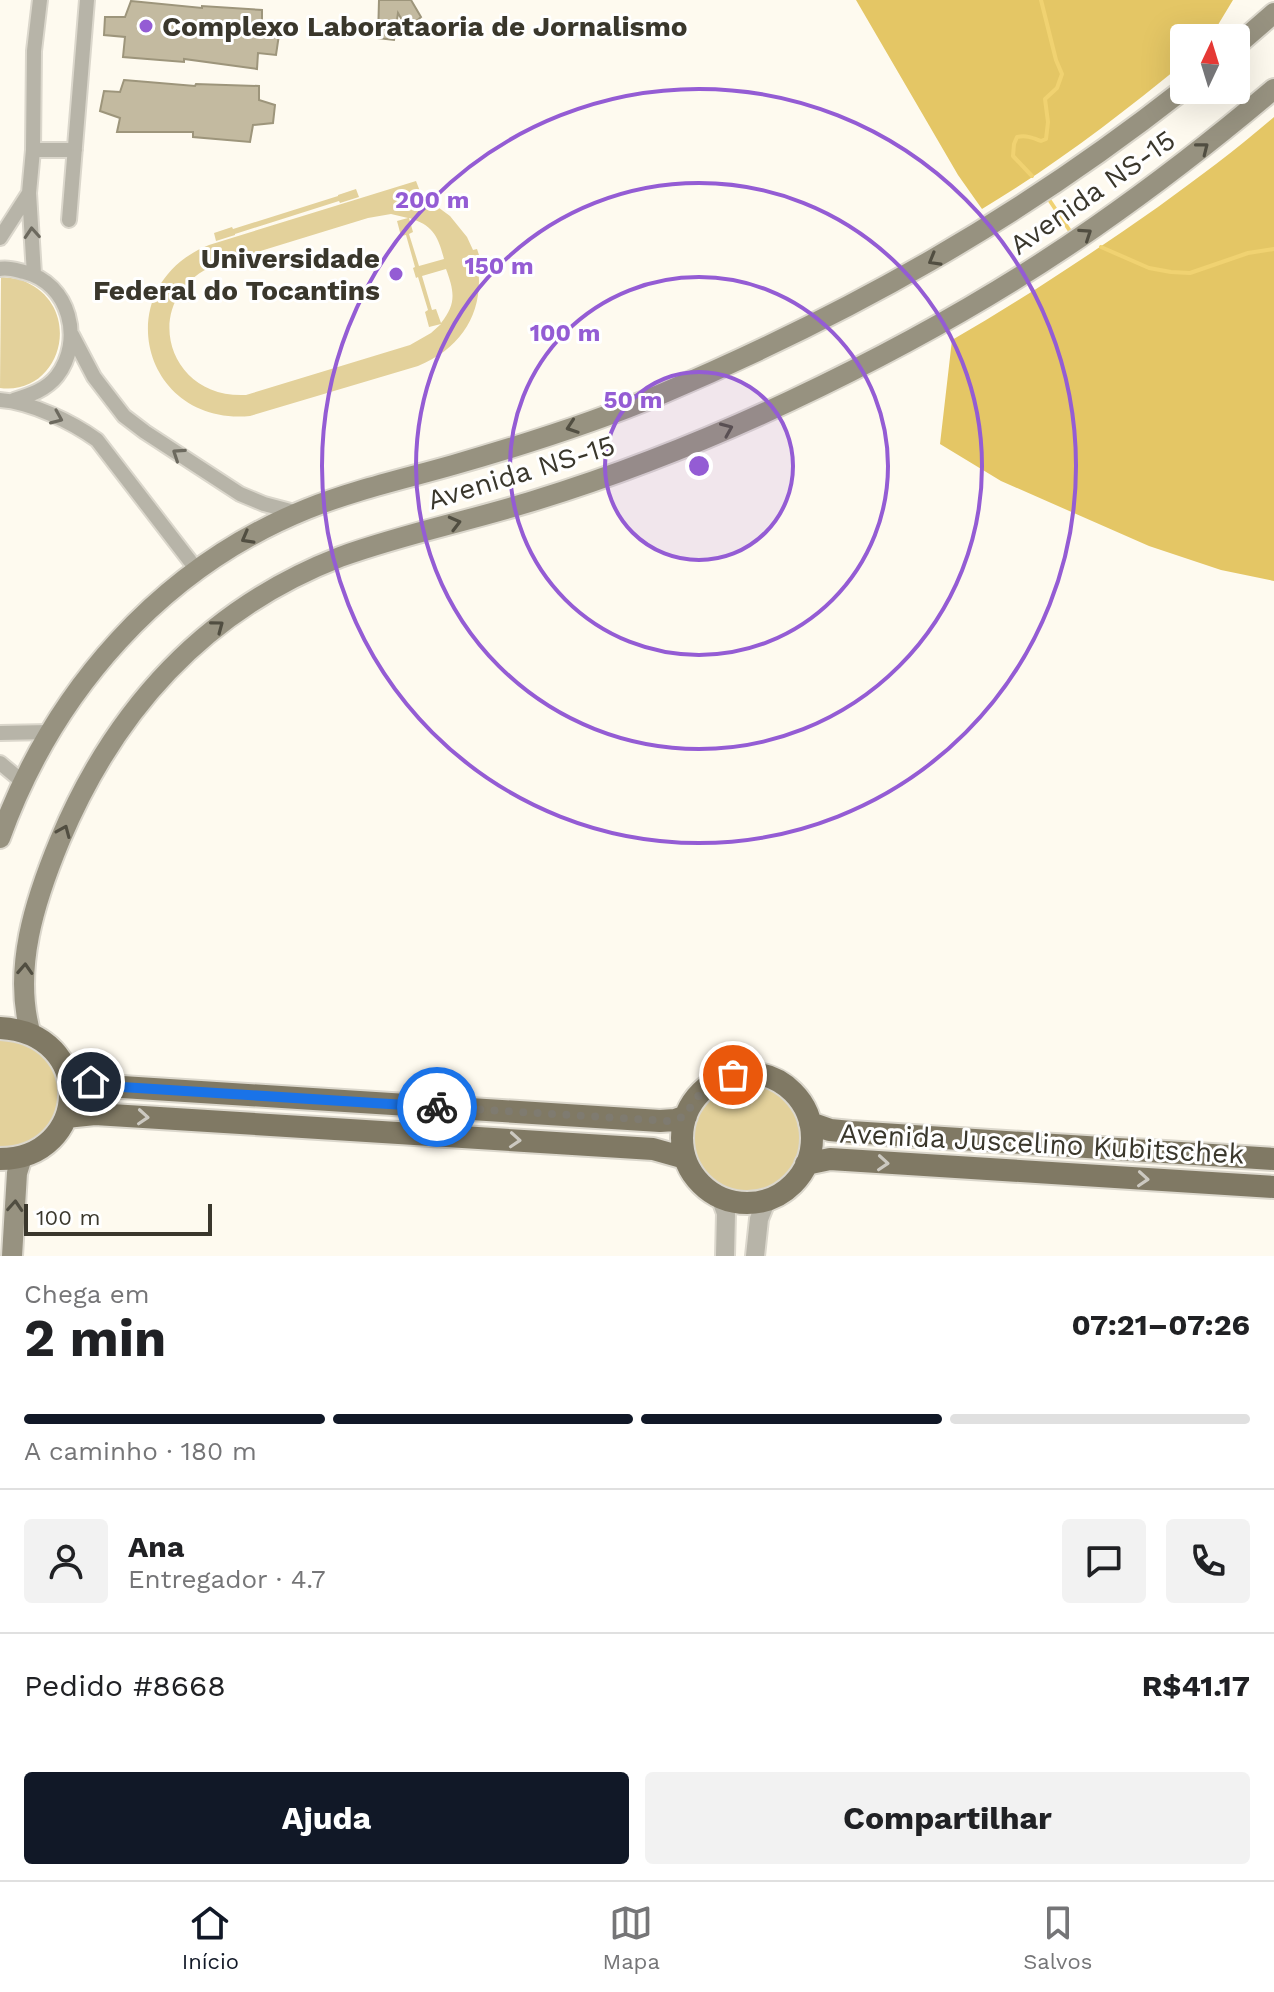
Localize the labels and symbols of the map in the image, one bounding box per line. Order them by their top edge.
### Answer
place label: Complexo Laborataoria de Jornalismo [162,10,688,43]
marker: Complexo Laborataoria de Jornalismo [137,17,155,35]
north arrow [1170,24,1250,104]
street label: Avenida NS-15 [1003,123,1181,262]
one-way arrow [1194,143,1209,157]
text: 200 m [395,186,469,214]
one-way arrow [24,227,41,240]
one-way arrow [1077,229,1091,244]
place label: Universidade Federal do Tocantins [93,242,380,307]
one-way arrow [929,250,943,266]
text: 150 m [464,252,534,280]
marker: Universidade Federal do Tocantins [387,265,405,283]
text: 100 m [530,319,600,347]
text: 50 m [604,386,662,414]
one-way arrow [49,408,63,424]
one-way arrow [566,418,580,434]
one-way arrow [719,422,733,438]
street label: Avenida NS-15 [423,428,619,517]
one-way arrow [173,449,187,464]
centre of rings [685,452,713,480]
one-way arrow [448,516,461,533]
one-way arrow [241,528,256,544]
one-way arrow [210,621,224,635]
one-way arrow [54,825,71,839]
one-way arrow [17,962,34,975]
pin [699,1041,767,1109]
pin [57,1048,125,1116]
courier [397,1067,477,1147]
one-way arrow [137,1108,150,1125]
street label: Avenida Juscelino Kubitschek [839,1116,1245,1171]
one-way arrow [509,1131,522,1148]
one-way arrow [877,1154,890,1171]
one-way arrow [1137,1170,1150,1187]
one-way arrow [6,1199,23,1212]
scale bar [24,1200,212,1236]

